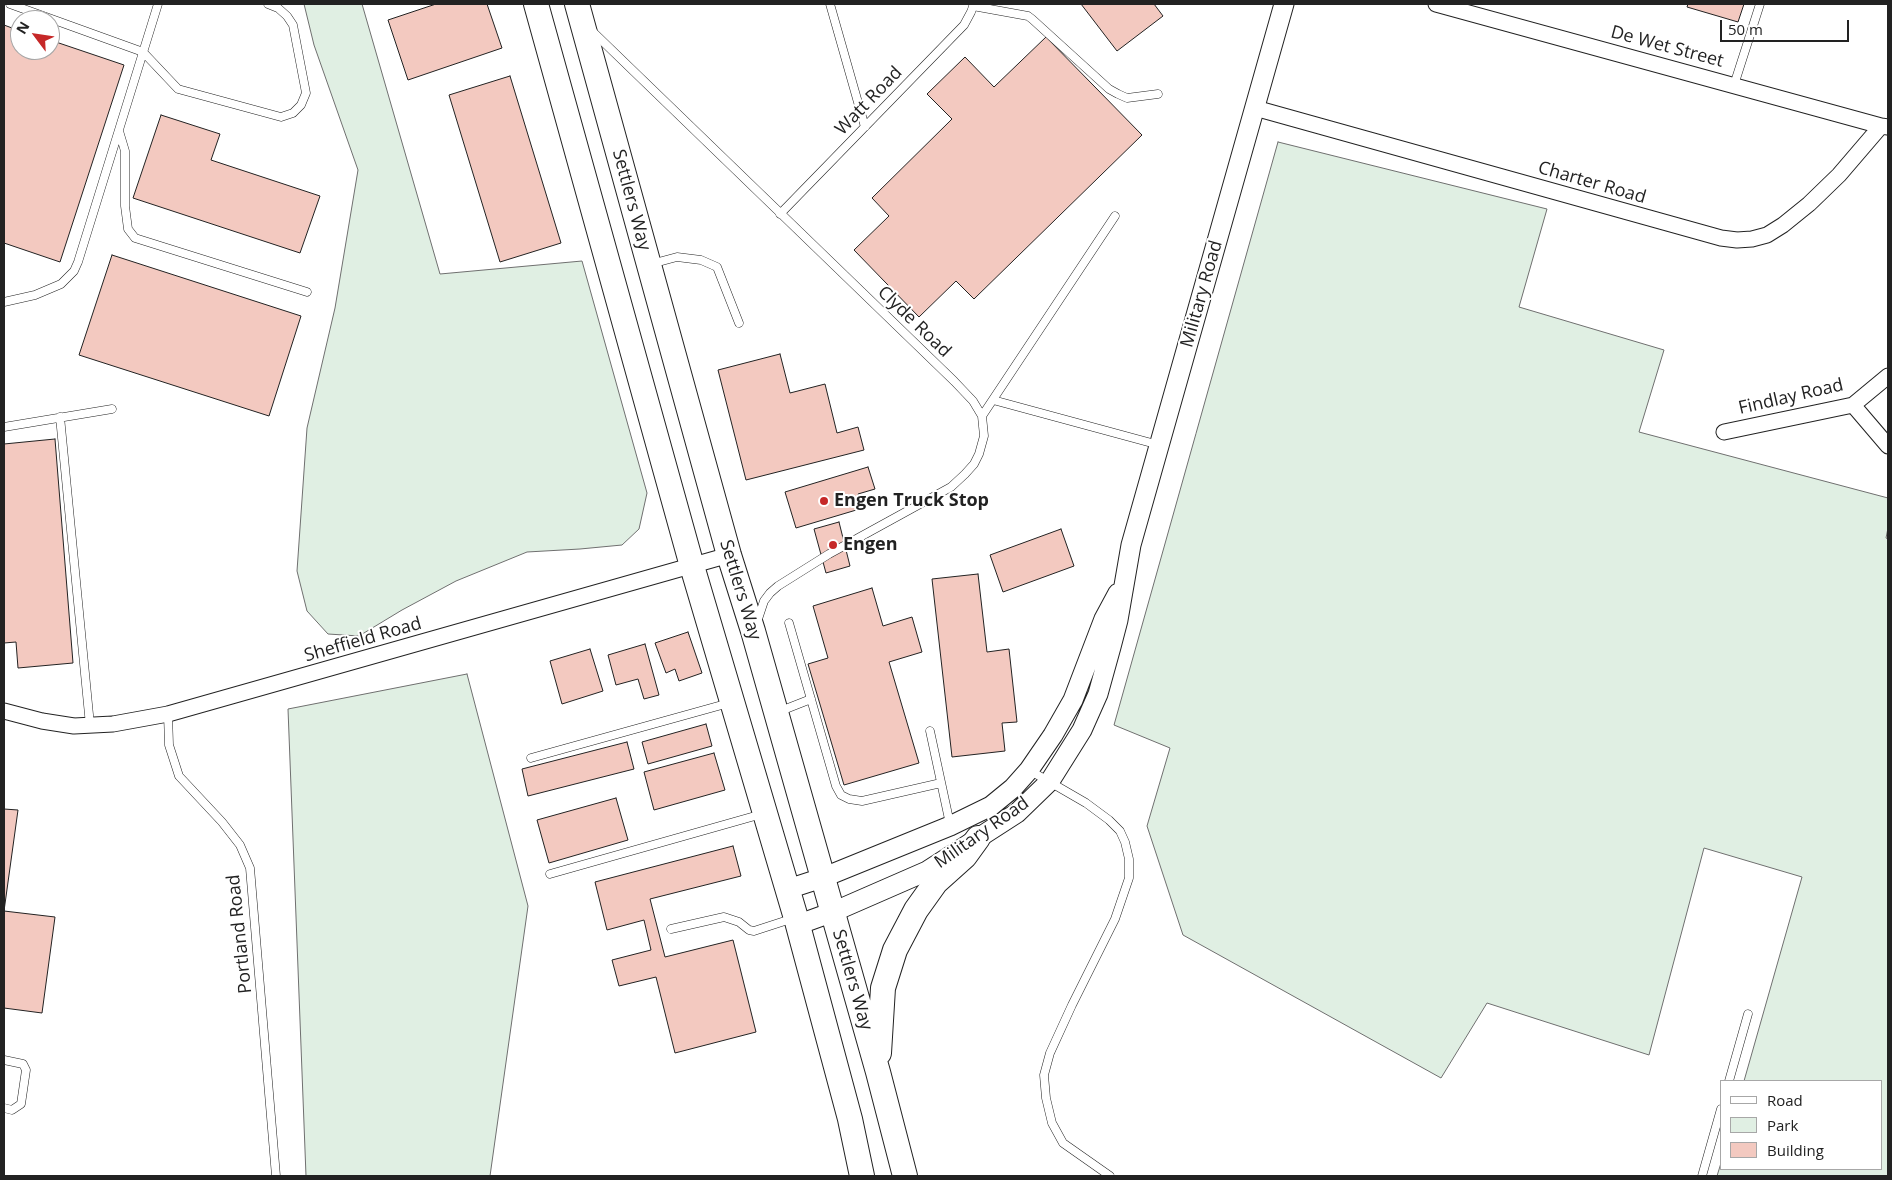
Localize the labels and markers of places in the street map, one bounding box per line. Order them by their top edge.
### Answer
place label: Engen Truck Stop [834,490,989,512]
marker: Engen Truck Stop [818,495,830,507]
place label: Engen [843,534,898,556]
marker: Engen [827,539,839,551]

